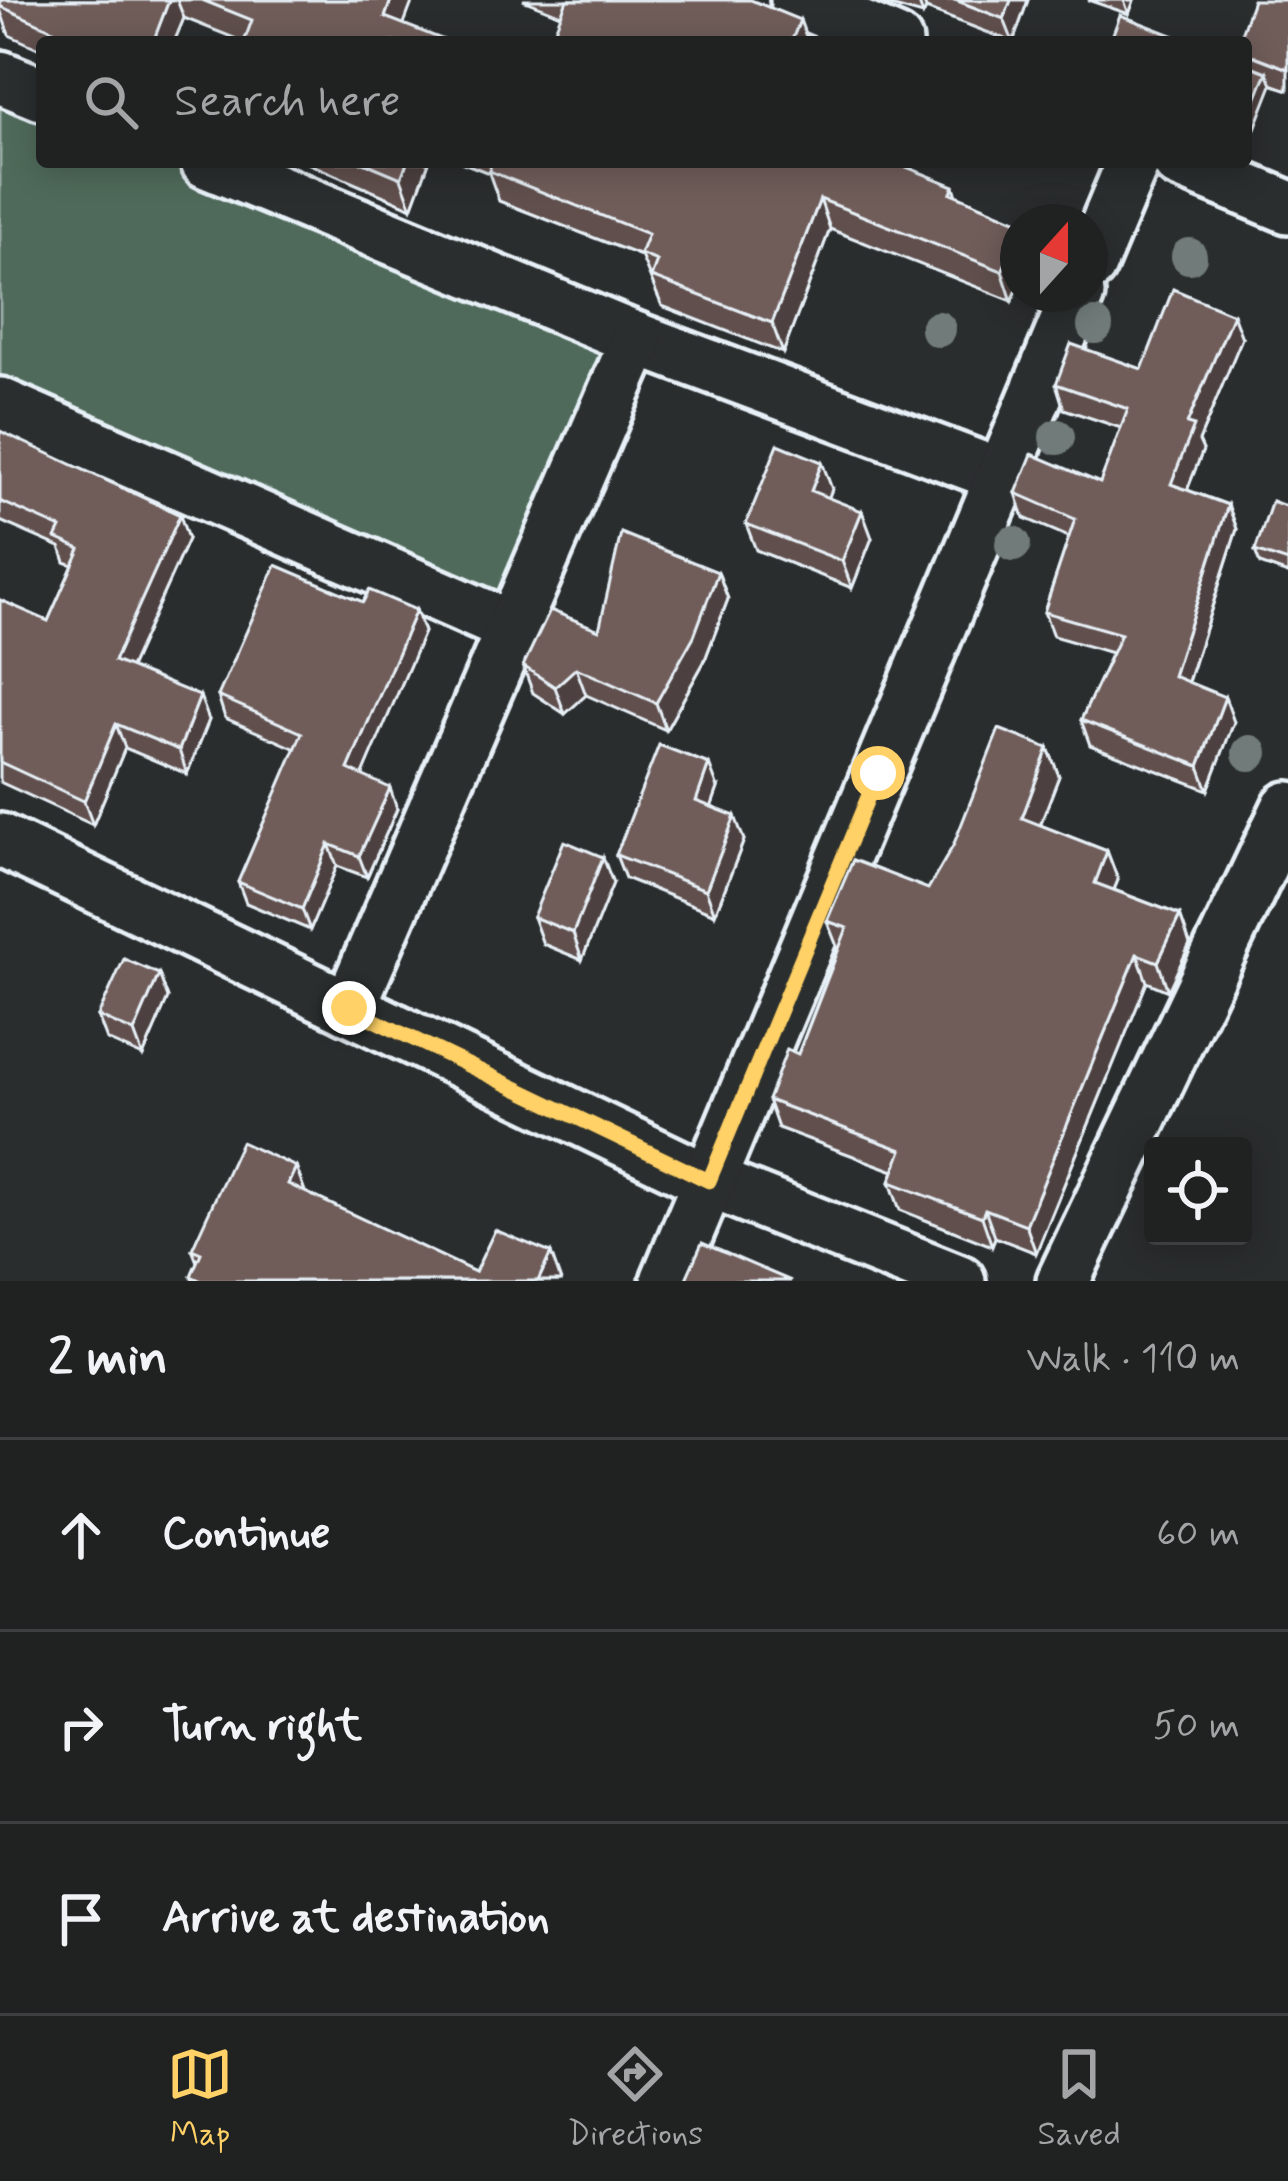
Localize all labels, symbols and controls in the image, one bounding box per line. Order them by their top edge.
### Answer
search box [36,36,1252,168]
icon: search [78,69,144,135]
text: Search here [174,73,401,132]
north arrow [1000,204,1108,312]
route start [851,746,905,800]
route end [322,981,376,1035]
map controls [1144,1137,1252,1245]
button: locate [1144,1137,1252,1245]
text: 2 min [48,1326,168,1392]
text: Walk · 110 m [1027,1334,1240,1385]
icon: ahead [48,1502,114,1568]
text: Continue [162,1505,330,1564]
text: 60 m [1156,1509,1240,1560]
icon: right [48,1694,114,1760]
text: Turn right [162,1697,362,1756]
text: 50 m [1153,1701,1240,1752]
icon: arrive [48,1886,114,1952]
text: Arrive at destination [162,1889,550,1948]
tab: Map [167,2041,233,2157]
tab: Directions [567,2041,703,2157]
tab: Saved [1037,2041,1121,2157]

